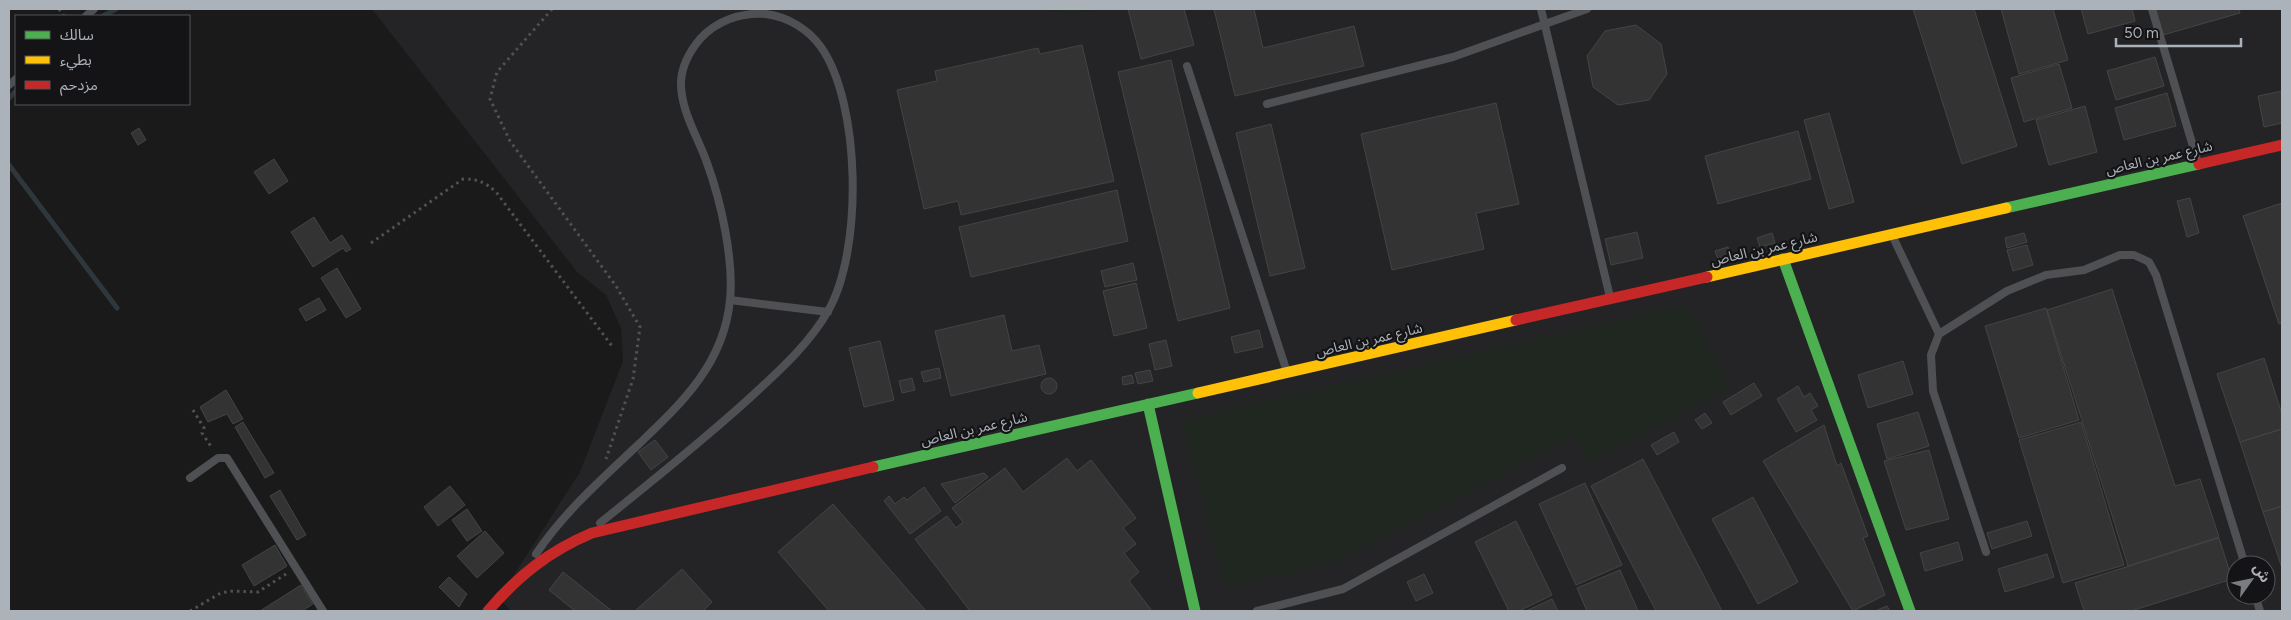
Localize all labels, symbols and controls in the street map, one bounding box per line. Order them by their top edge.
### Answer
legend [15,15,190,105]
scale bar [2116,15,2241,47]
text: 50 m [2124,24,2159,42]
text: سالك [60,26,94,44]
text: بطيء [60,51,92,71]
text: مزدحم [60,76,98,96]
street label: شارع عمر بن العاص [2104,137,2214,180]
street label: شارع عمر بن العاص [1709,228,1819,271]
street label: شارع عمر بن العاص [1314,319,1424,362]
street label: شارع عمر بن العاص [919,408,1029,451]
north arrow [2226,555,2276,605]
text: ش [2249,561,2274,586]

